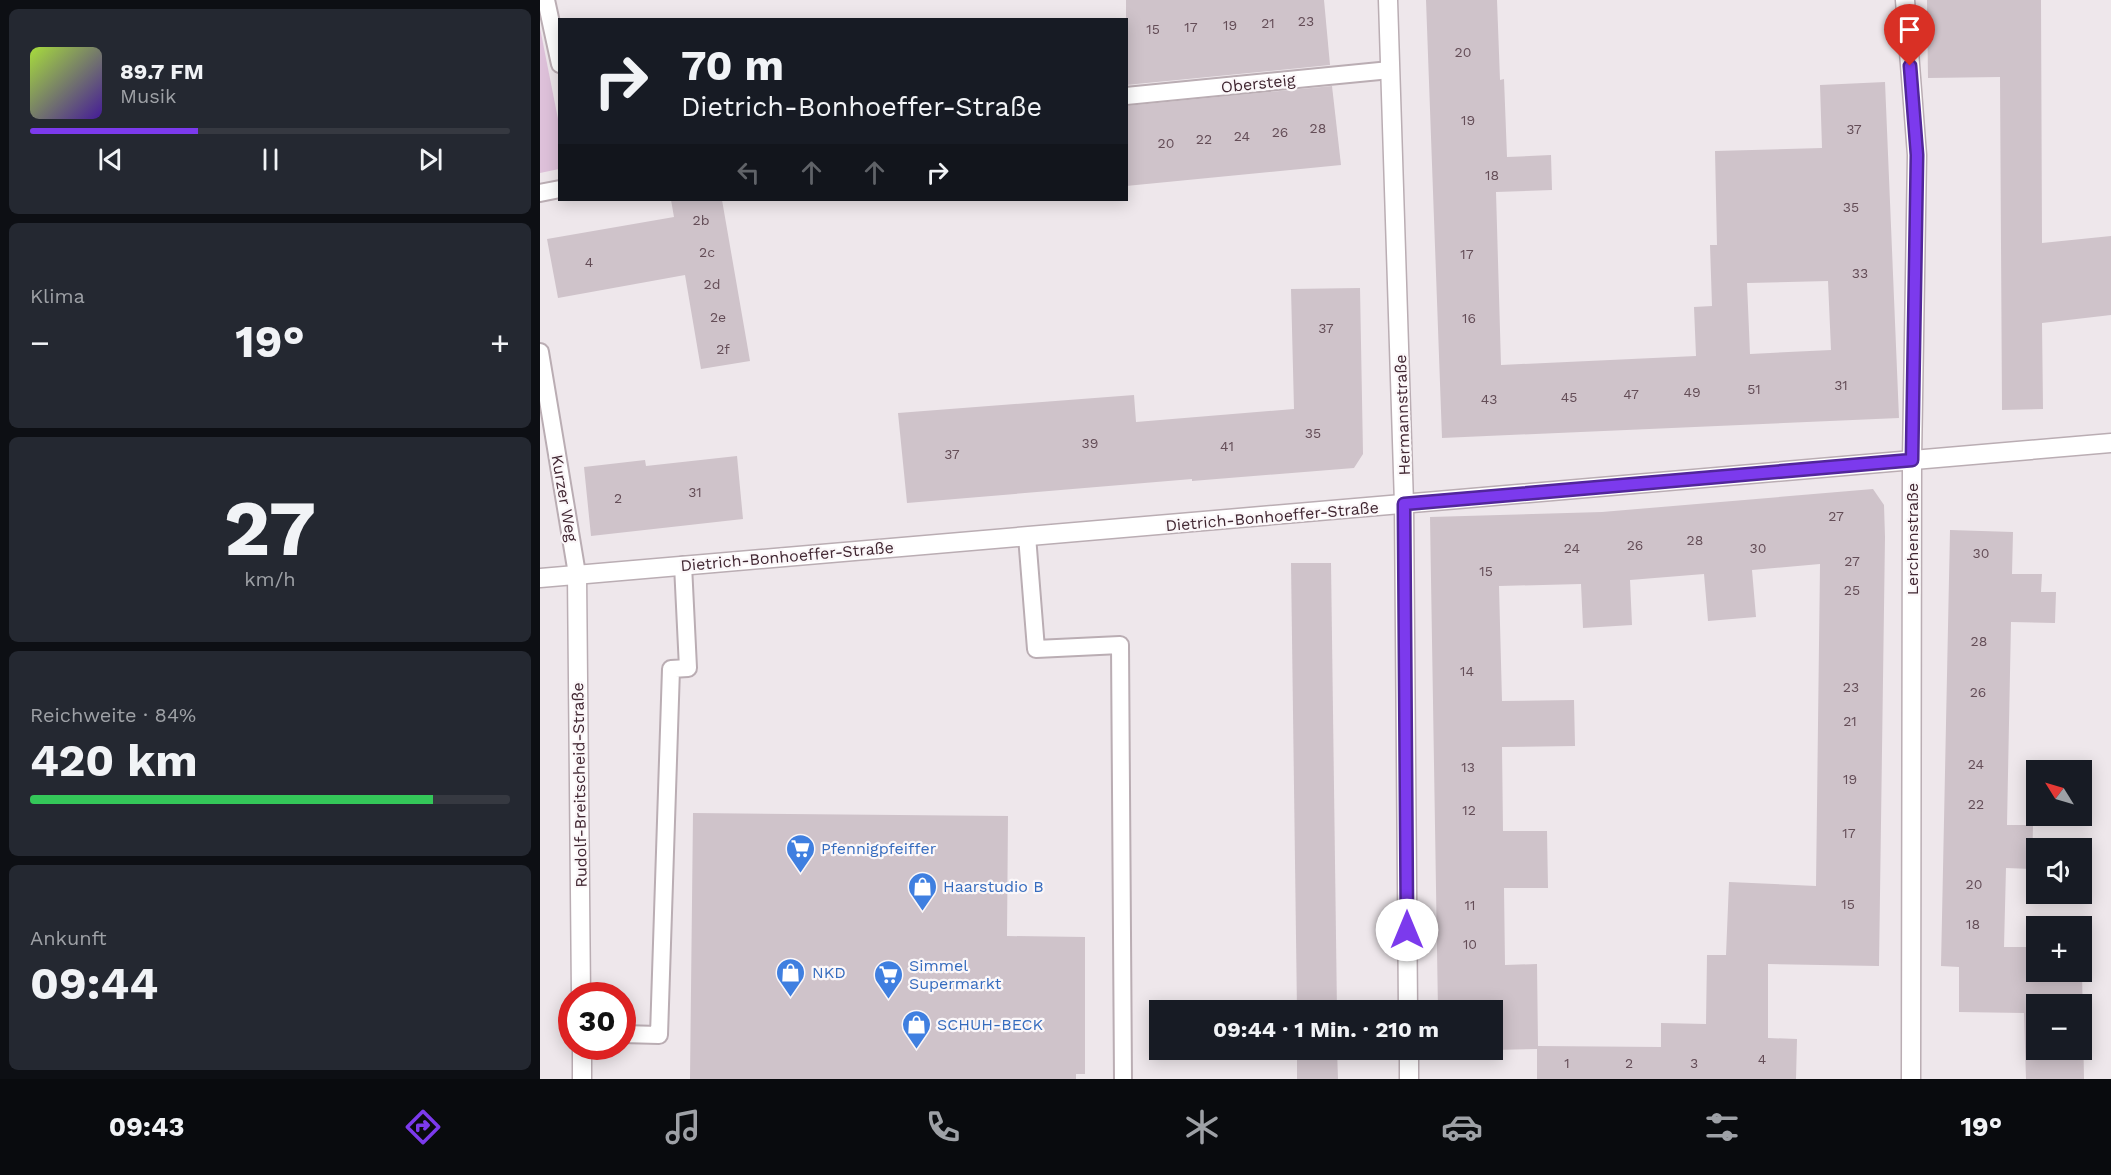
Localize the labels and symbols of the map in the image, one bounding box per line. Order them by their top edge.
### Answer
pin [1884,4,1935,66]
house number: 23 [1298,13,1314,29]
house number: 21 [1261,15,1275,31]
house number: 19 [1223,17,1237,33]
house number: 17 [1184,19,1198,35]
house number: 15 [1146,21,1160,37]
house number: 20 [1455,44,1471,60]
street label: Obersteig [1220,70,1297,97]
house number: 19 [1461,112,1475,128]
house number: 28 [1310,120,1326,136]
house number: 37 [1846,121,1862,137]
house number: 26 [1272,124,1288,140]
house number: 24 [1234,128,1250,144]
house number: 22 [1196,131,1212,147]
house number: 20 [1158,135,1174,151]
house number: 18 [1485,167,1499,183]
house number: 35 [1843,199,1859,215]
house number: 2b [693,212,709,228]
house number: 2c [699,244,715,260]
house number: 17 [1460,246,1474,262]
house number: 4 [585,254,593,270]
house number: 33 [1852,265,1868,281]
house number: 2d [704,276,720,292]
house number: 2e [710,309,726,325]
house number: 16 [1462,310,1476,326]
house number: 37 [1318,320,1334,336]
house number: 2f [716,341,730,357]
street label: Hermannstraße [1391,354,1414,476]
house number: 31 [1834,377,1848,393]
house number: 51 [1747,381,1761,397]
house number: 49 [1683,384,1701,400]
house number: 47 [1623,386,1639,402]
house number: 45 [1561,389,1577,405]
house number: 43 [1481,391,1497,407]
house number: 35 [1305,425,1321,441]
house number: 39 [1082,435,1098,451]
house number: 41 [1220,438,1234,454]
house number: 37 [944,446,960,462]
street label: Kurzer Weg [548,453,582,544]
street label: Lerchenstraße [1903,483,1922,595]
house number: 31 [688,484,702,500]
house number: 2 [614,490,622,506]
street label: Dietrich-Bonhoeffer-Straße [1165,498,1379,535]
house number: 27 [1828,508,1844,524]
house number: 28 [1687,532,1703,548]
house number: 26 [1627,537,1643,553]
street label: Dietrich-Bonhoeffer-Straße [680,538,894,575]
house number: 24 [1564,540,1580,556]
house number: 30 [1750,540,1766,556]
house number: 30 [1973,545,1989,561]
house number: 27 [1844,553,1860,569]
house number: 15 [1479,563,1493,579]
house number: 25 [1844,582,1860,598]
house number: 28 [1971,633,1987,649]
house number: 14 [1460,663,1474,679]
house number: 23 [1843,679,1859,695]
street label: Rudolf-Breitscheid-Straße [568,682,591,888]
house number: 26 [1970,684,1986,700]
house number: 21 [1843,713,1857,729]
house number: 24 [1968,756,1984,772]
house number: 13 [1461,759,1475,775]
north arrow [2026,760,2092,826]
house number: 19 [1843,771,1857,787]
house number: 22 [1968,796,1984,812]
house number: 12 [1462,802,1476,818]
house number: 17 [1842,825,1856,841]
supermarket icon: Pfennigpfeiffer [784,832,816,874]
place label: Pfennigpfeiffer [821,839,937,858]
shop icon: Haarstudio B [906,870,938,912]
house number: 20 [1966,876,1982,892]
place label: Haarstudio B [943,877,1044,896]
house number: 15 [1841,896,1855,912]
house number: 11 [1465,897,1475,913]
position arrow [1375,898,1439,962]
house number: 18 [1966,916,1980,932]
house number: 10 [1463,936,1477,952]
shop icon: NKD [775,956,807,998]
place label: Simmel Supermarkt [909,956,1002,993]
supermarket icon: Simmel Supermarkt [872,958,904,1000]
place label: NKD [812,963,846,982]
speed limit sign: 30 [558,982,636,1060]
shop icon: SCHUH-BECK [900,1008,932,1050]
place label: SCHUH-BECK [937,1015,1044,1034]
house number: 4 [1758,1051,1766,1067]
house number: 1 [1564,1055,1570,1071]
house number: 2 [1625,1055,1633,1071]
house number: 3 [1690,1055,1698,1071]

